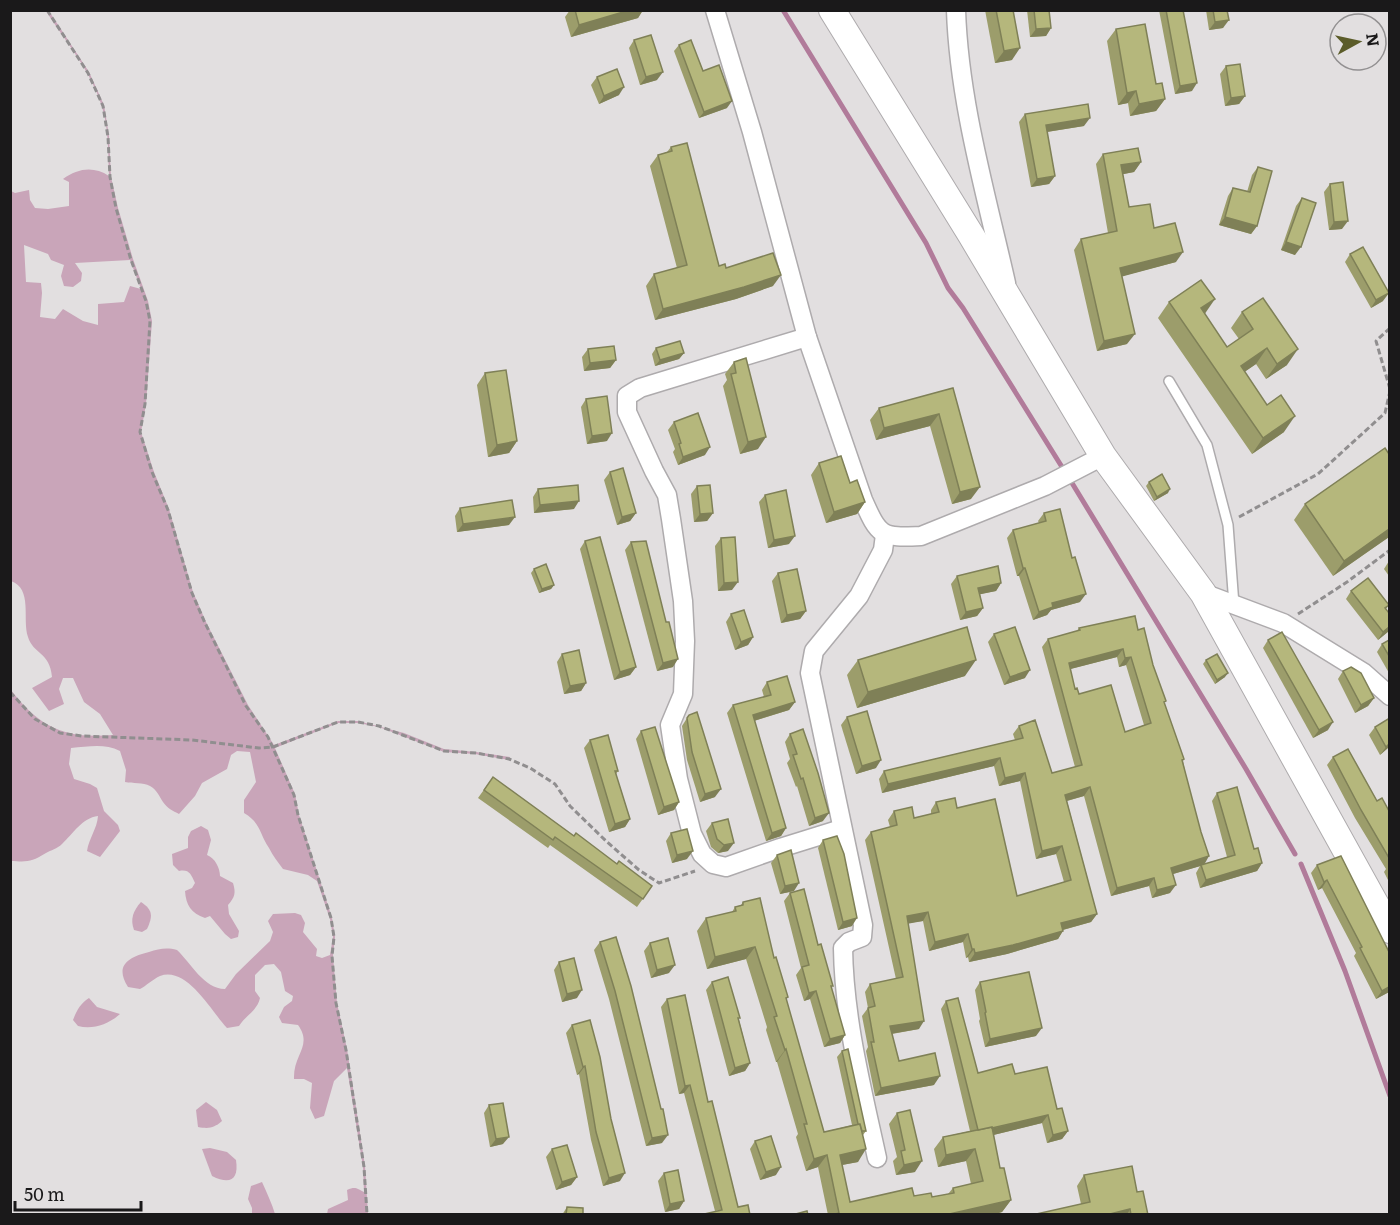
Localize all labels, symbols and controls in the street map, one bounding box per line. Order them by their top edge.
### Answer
north arrow [1328,12,1388,72]
text: N [1361,31,1387,48]
scale bar [15,1174,141,1212]
text: 50 m [24,1180,65,1207]

